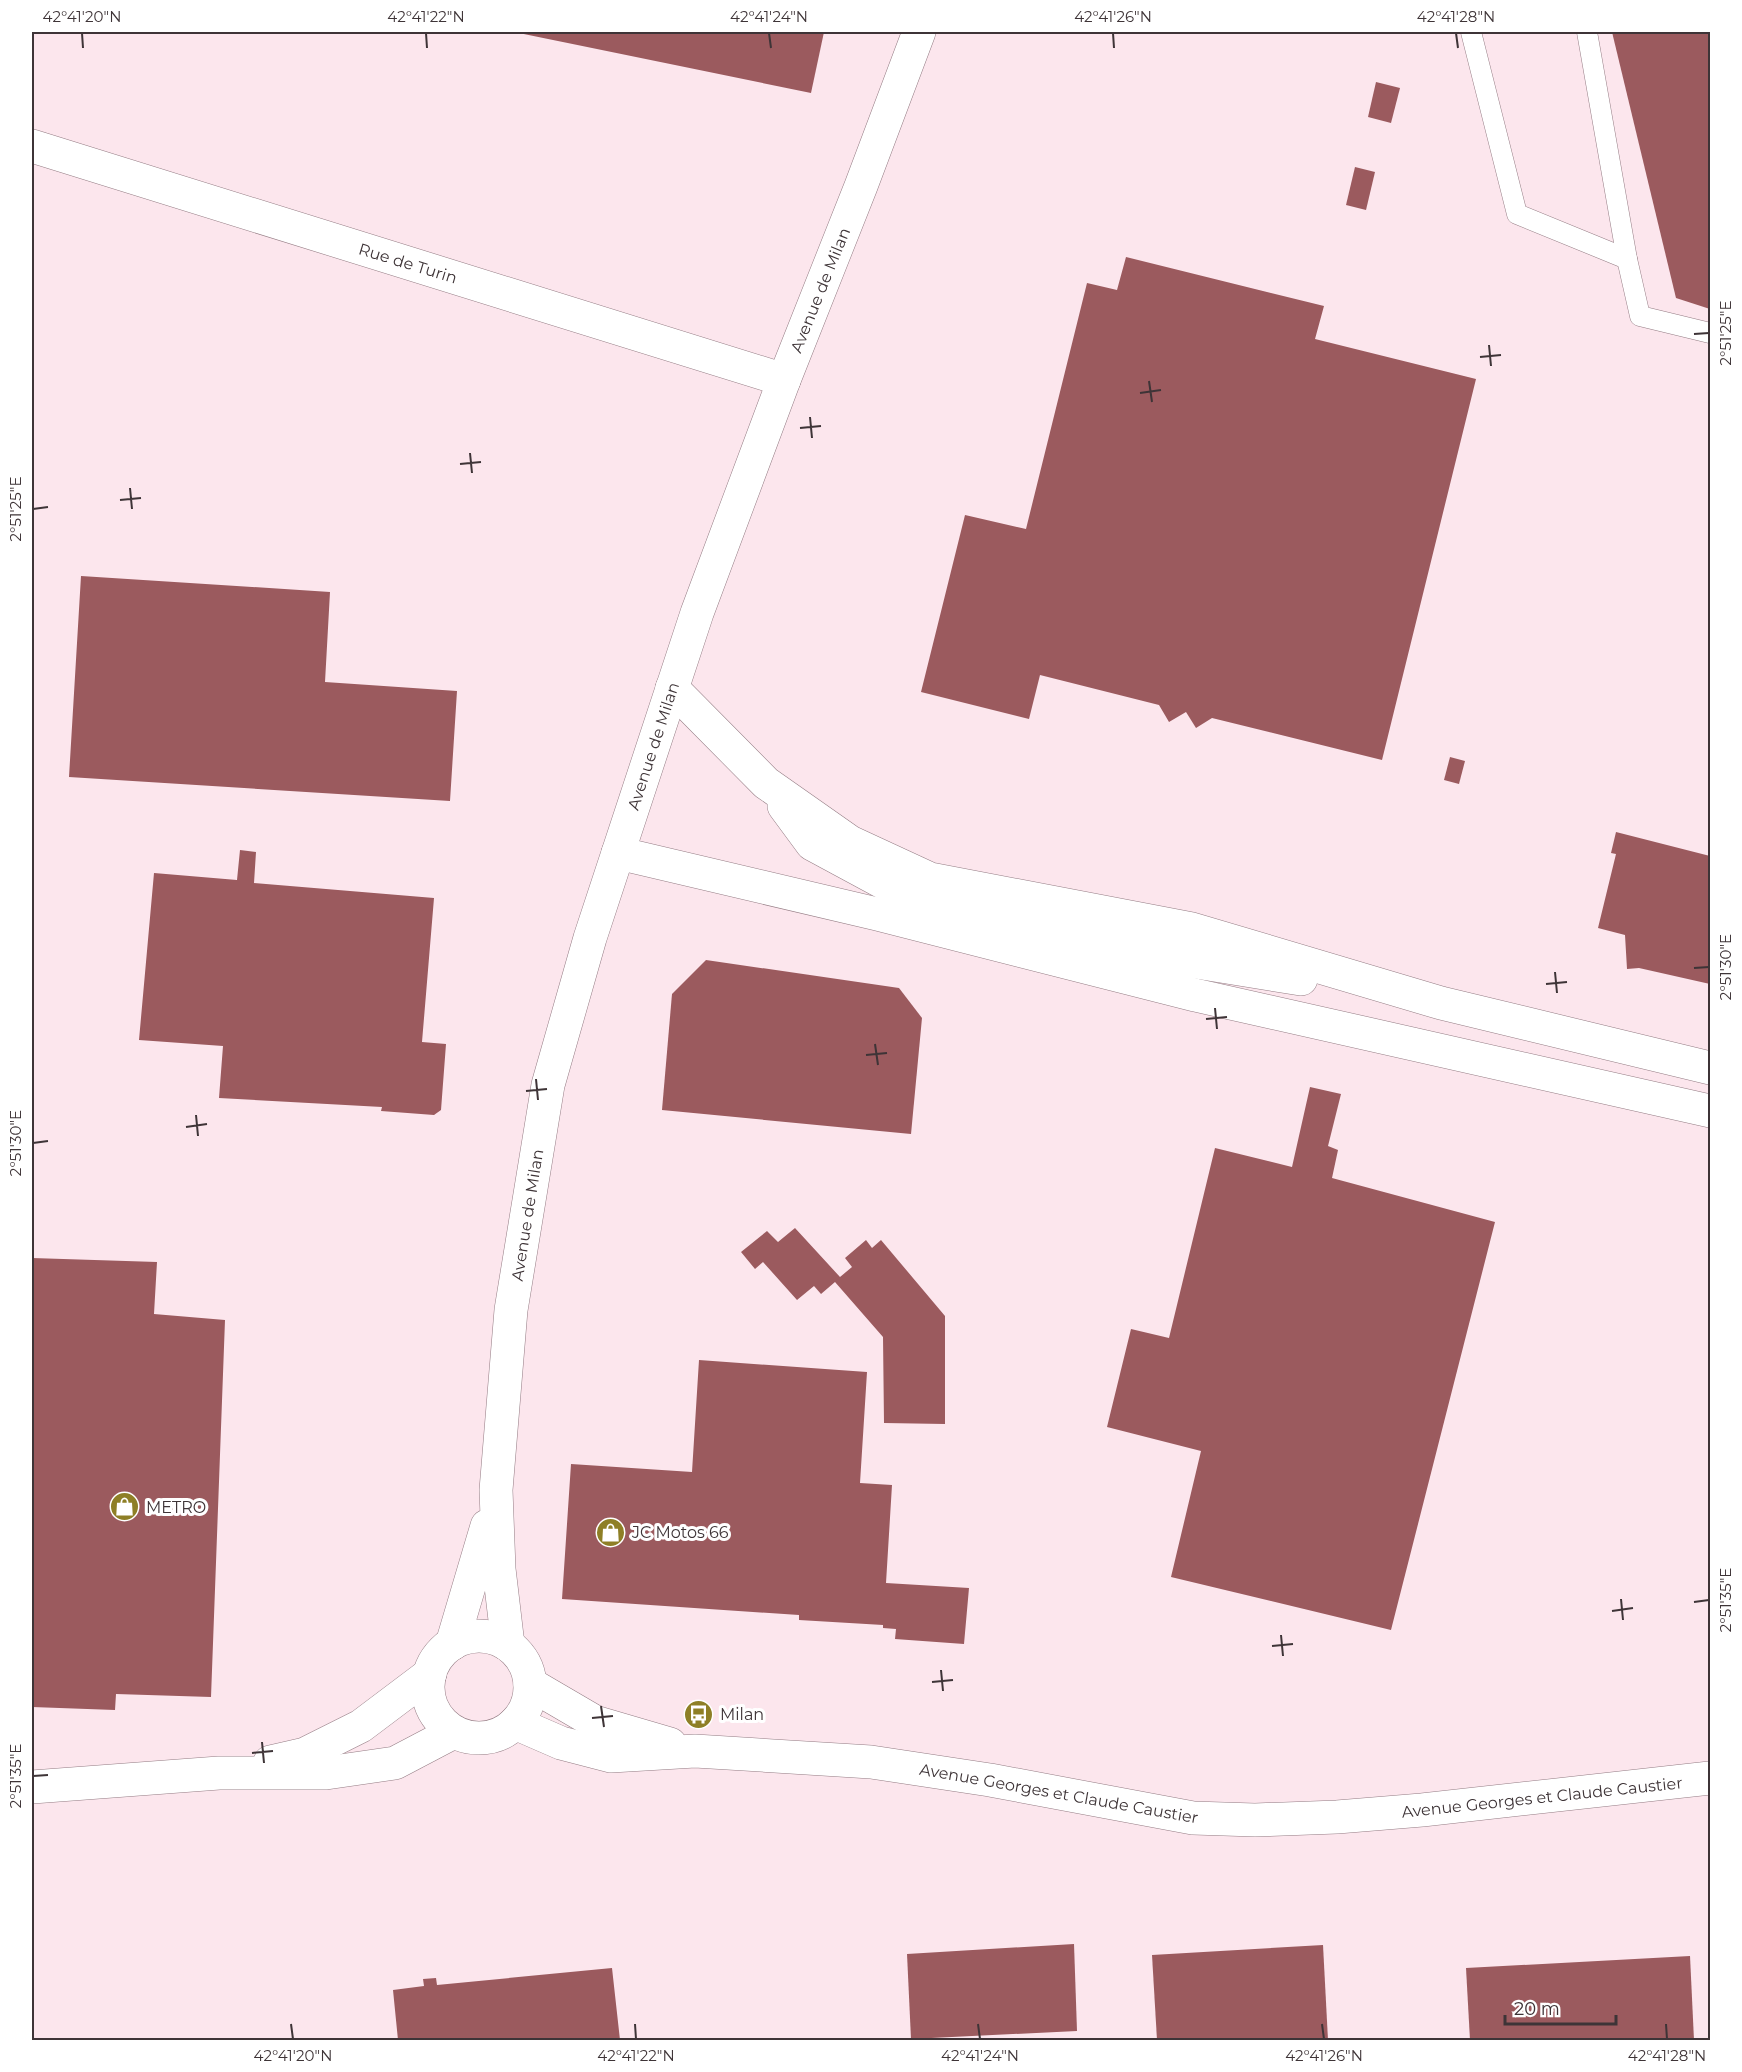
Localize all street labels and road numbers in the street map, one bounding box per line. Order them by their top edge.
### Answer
street label: Avenue de Milan [787,225,854,356]
street label: Rue de Turin [356,239,459,287]
street label: Avenue de Milan [624,680,683,813]
street label: Avenue de Milan [508,1148,547,1282]
street label: Avenue Georges et Claude Caustier [918,1760,1200,1827]
street label: Avenue Georges et Claude Caustier [1401,1773,1684,1822]

